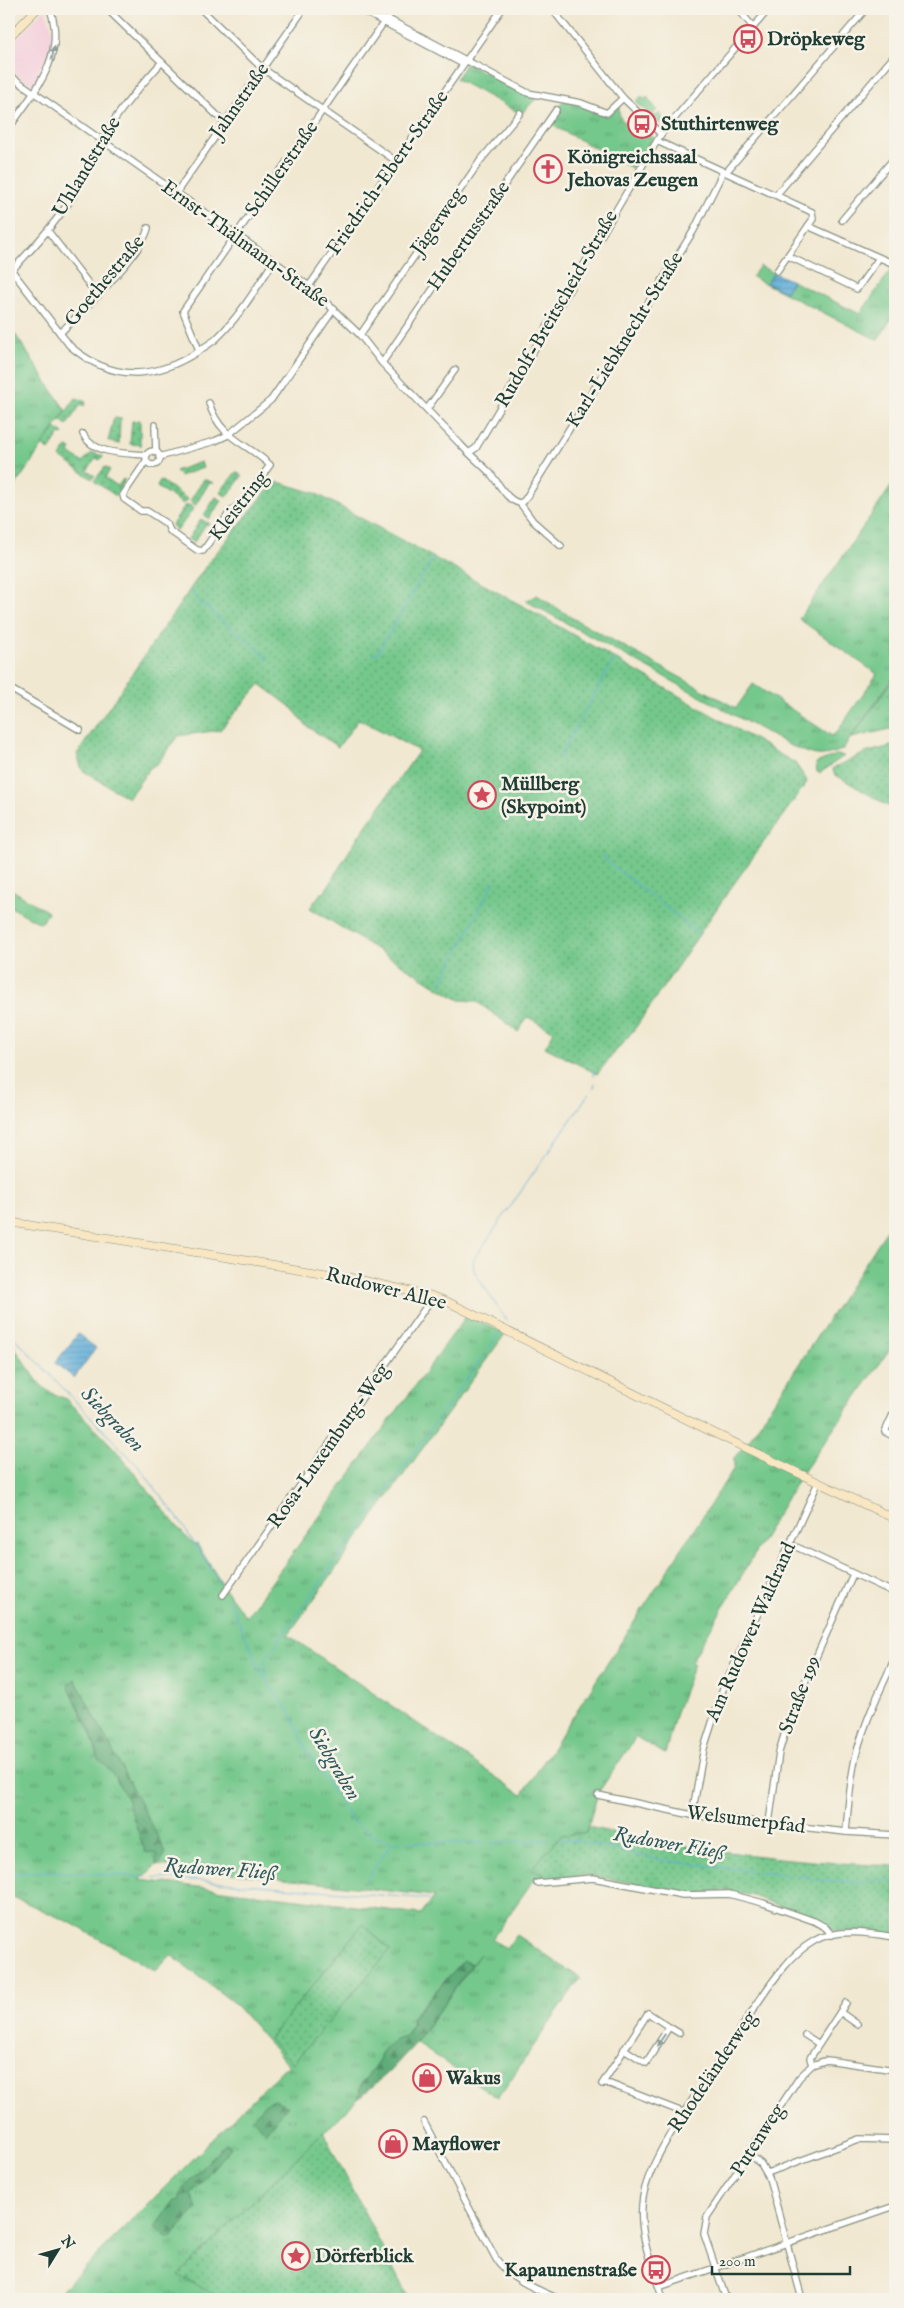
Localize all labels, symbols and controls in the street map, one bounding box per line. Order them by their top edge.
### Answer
bus stop icon: Dröpkeweg [733,24,763,54]
place label: Dröpkeweg [767,27,866,52]
one-way arrow [49,45,57,60]
street label: Jahnstraße [204,58,275,145]
street label: Friedrich-Ebert-Straße [322,86,454,260]
bus stop icon: Stuthirtenweg [627,109,657,139]
street label: Uhlandstraße [47,112,127,222]
place label: Stuthirtenweg [661,112,779,137]
street label: Schillerstraße [240,116,324,222]
place label: Königreichssaal Jehovas Zeugen [564,145,698,193]
church icon: Königreichssaal Jehovas Zeugen [533,154,563,184]
street label: Ernst-Thälmann-Straße [156,175,334,313]
street label: Hubertusstraße [422,176,516,296]
street label: Jägerweg [405,182,471,262]
street label: Rudolf-Breitscheid-Straße [490,206,624,412]
street label: Goethestraße [59,230,151,332]
street label: Karl-Liebknecht-Straße [561,247,689,433]
street label: Kleistring [204,465,275,546]
place label: Müllberg (Skypoint) [501,772,586,820]
place icon: Müllberg (Skypoint) [467,780,497,810]
street label: Rudower Allee [323,1262,449,1316]
street label: Rosa-Luxemburg-Weg [263,1358,396,1533]
water label: Siebgraben [74,1381,150,1459]
street label: Am Rudower Waldrand [700,1538,802,1727]
street label: Straße 199 [774,1652,826,1738]
water label: Siebgraben [301,1722,367,1806]
street label: Welsumerpfad [685,1800,807,1840]
water label: Rudower Fließ [611,1821,729,1868]
water label: Rudower Fließ [163,1853,280,1888]
street label: Rhodeländerweg [663,2005,764,2138]
one-way arrow [656,2034,665,2047]
shop icon: Wakus [412,2063,442,2093]
place label: Wakus [445,2066,501,2091]
street label: Putenweg [725,2098,791,2181]
shop icon: Mayflower [378,2129,408,2159]
place label: Mayflower [412,2132,501,2157]
north arrow [32,2226,82,2276]
text: N [56,2232,78,2253]
place icon: Dörferblick [281,2241,311,2271]
scale bar [712,2243,849,2275]
place label: Dörferblick [315,2244,415,2269]
text: 200 m [719,2252,756,2271]
bus stop icon: Kapaunenstraße [641,2255,671,2285]
place label: Kapaunenstraße [504,2258,638,2283]

